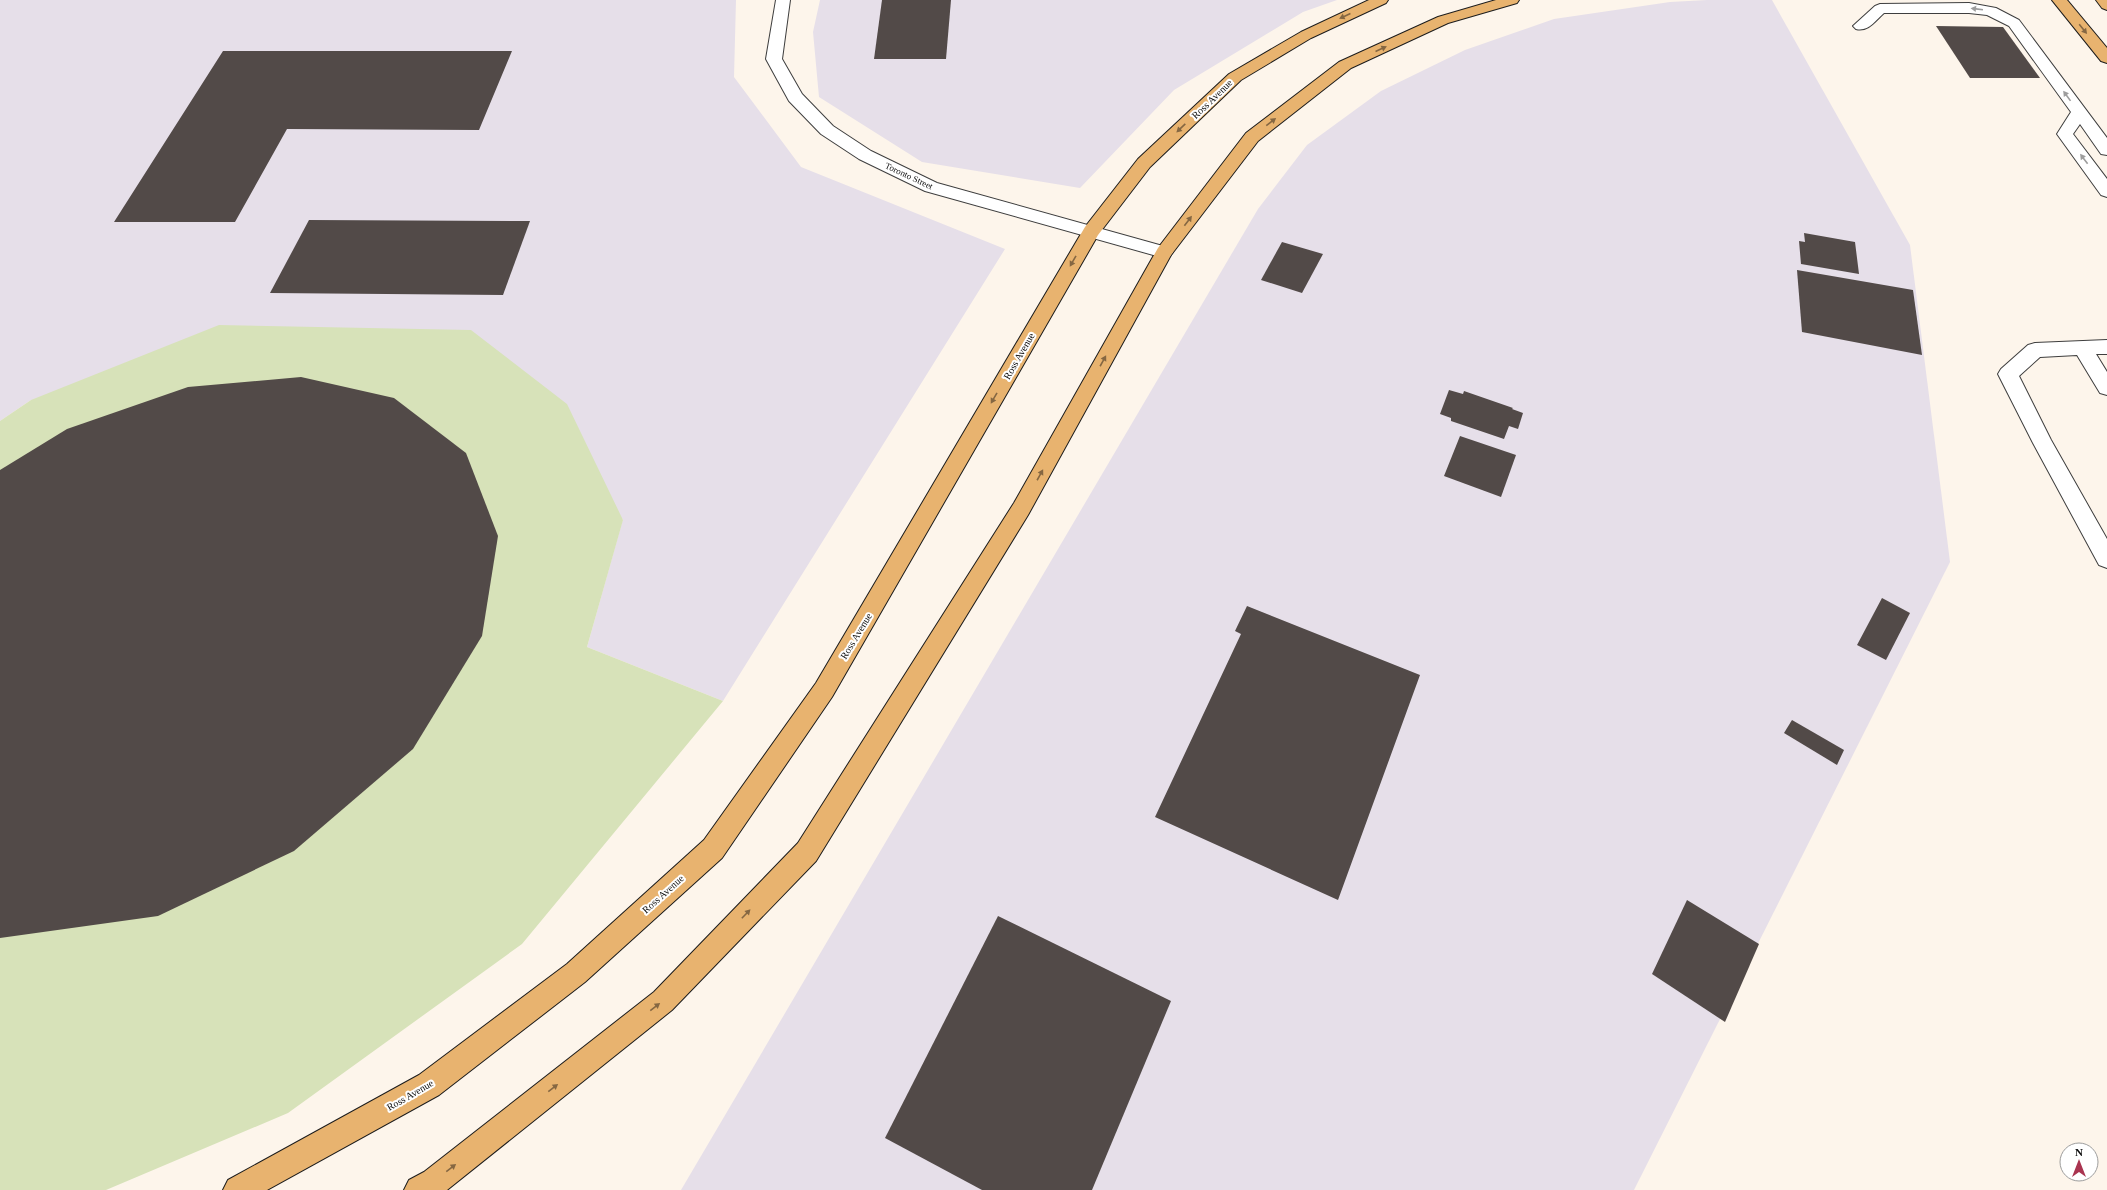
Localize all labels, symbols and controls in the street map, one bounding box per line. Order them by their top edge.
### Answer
one-way arrow [1971,6,1984,12]
one-way arrow [1340,13,1351,19]
one-way arrow [2079,23,2088,34]
one-way arrow [1375,46,1386,52]
street label: Ross Avenue [1190,77,1235,121]
one-way arrow [2063,91,2071,101]
one-way arrow [1266,118,1277,126]
one-way arrow [1176,123,1186,133]
one-way arrow [2080,154,2088,165]
street label: Toronto Street [883,161,935,192]
one-way arrow [1184,216,1192,227]
one-way arrow [1070,255,1077,267]
street label: Ross Avenue [1001,330,1037,381]
one-way arrow [1100,356,1107,367]
one-way arrow [991,392,998,404]
one-way arrow [1037,469,1043,481]
street label: Ross Avenue [838,611,874,661]
street label: Ross Avenue [640,872,686,915]
one-way arrow [742,909,751,919]
one-way arrow [650,1002,661,1011]
street label: Ross Avenue [385,1077,436,1113]
one-way arrow [548,1083,559,1092]
north arrow [2059,1142,2099,1182]
text: N [2075,1146,2083,1158]
one-way arrow [446,1164,457,1173]

